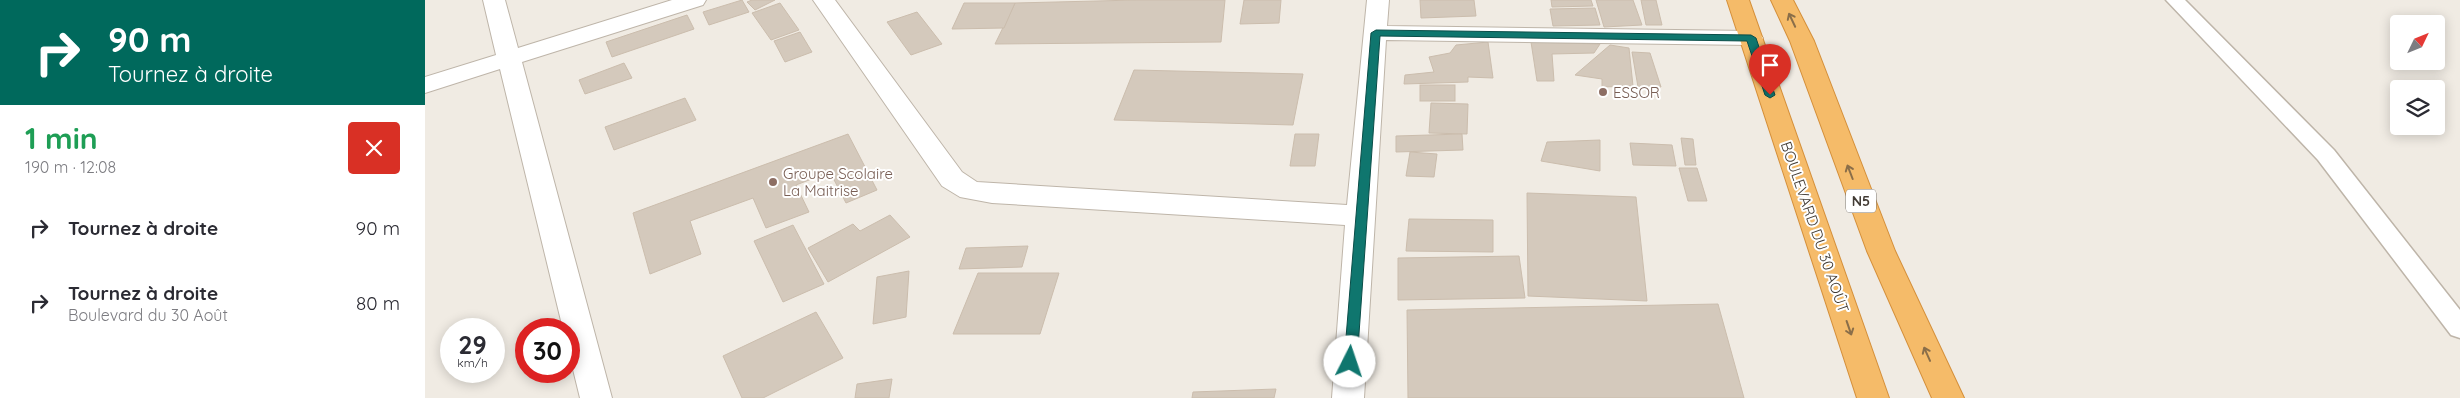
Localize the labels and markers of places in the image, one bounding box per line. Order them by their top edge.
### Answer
pin [1749,44,1791,95]
place label: ESSOR [1613,83,1660,102]
marker: ESSOR [1597,86,1609,98]
place label: Groupe Scolaire La Maitrise [783,164,893,200]
marker: Groupe Scolaire La Maitrise [767,176,779,188]

